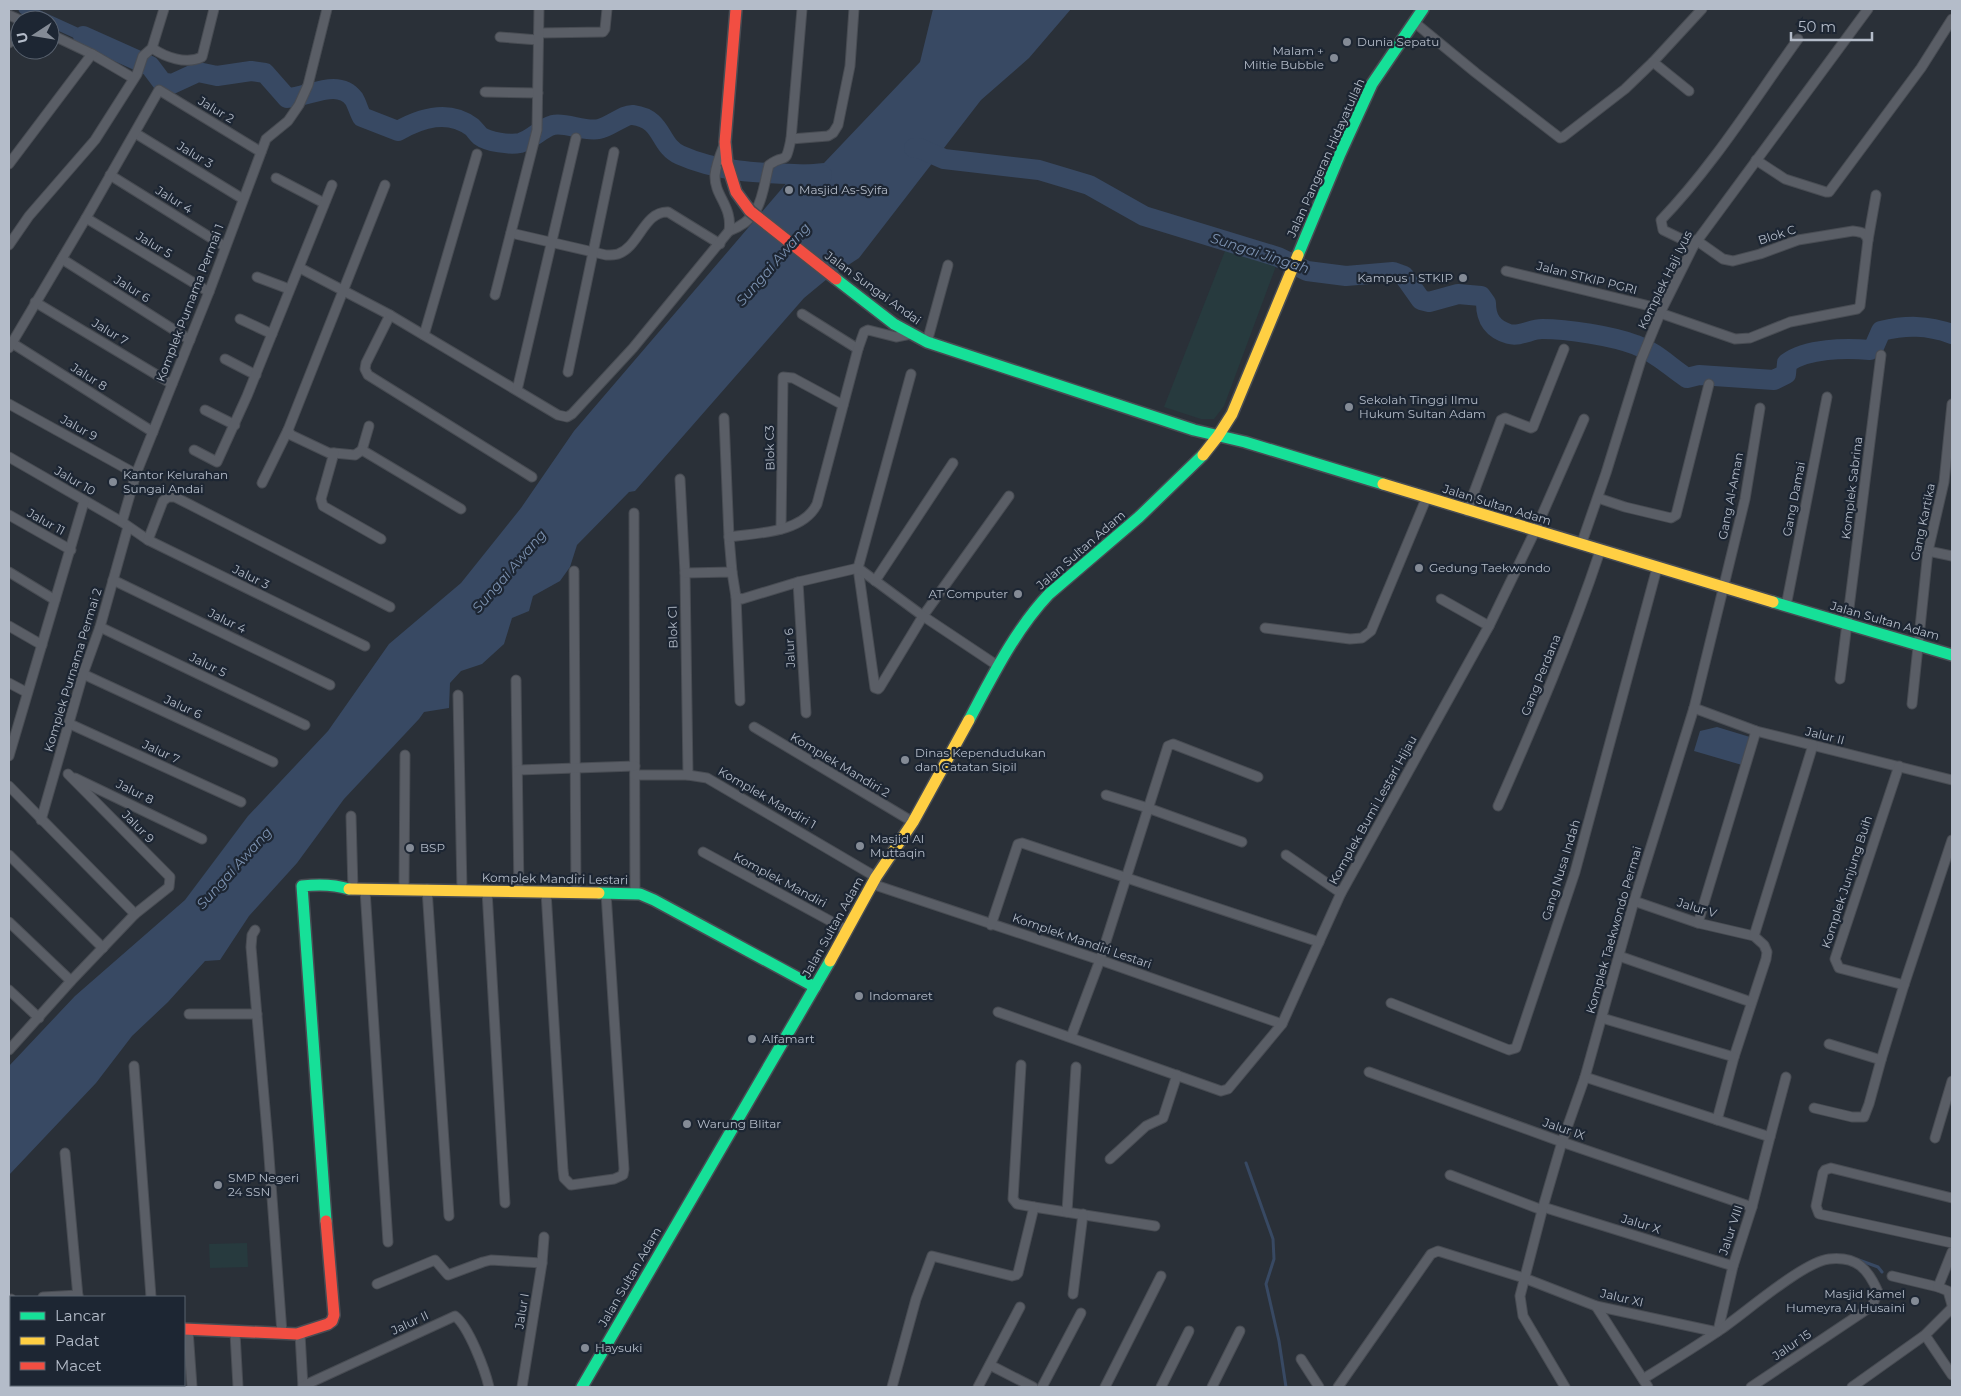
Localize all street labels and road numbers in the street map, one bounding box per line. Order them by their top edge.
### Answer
street label: Jalan Pangeran Hidayatullah [1283,76,1367,240]
street label: Jalur 2 [195,93,237,126]
street label: Jalur 3 [174,138,216,171]
street label: Jalur 4 [152,182,195,217]
street label: Blok C [1756,221,1798,248]
street label: Komplek Purnama Permai 1 [152,222,227,384]
street label: Jalur 5 [133,228,175,261]
street label: Komplek Haji Iyus [1634,228,1695,332]
street label: Jalan Sungai Andai [822,247,924,327]
street label: Jalan STKIP PGRI [1534,258,1639,297]
street label: Jalur 6 [111,271,153,305]
street label: Jalur 7 [89,314,131,348]
street label: Jalur 8 [67,359,110,394]
street label: Jalur 9 [57,411,100,444]
street label: Blok C3 [762,425,777,471]
street label: Komplek Sabrina [1838,436,1865,540]
street label: Gang Al-Aman [1715,451,1746,541]
street label: Gang Damai [1779,460,1808,538]
street label: Jalur 10 [51,462,98,498]
street label: Jalan Sultan Adam [1440,481,1553,528]
street label: Gang Kartika [1907,482,1938,562]
street label: Jalur 11 [24,505,68,538]
street label: Jalan Sultan Adam [1032,507,1128,593]
street label: Jalur 3 [229,561,272,592]
street label: Komplek Purnama Permai 2 [40,586,105,754]
street label: Jalan Sultan Adam [1828,598,1941,643]
street label: Jalur 4 [205,605,249,636]
street label: Blok C1 [665,605,680,649]
street label: Jalur 6 [781,628,798,669]
street label: Gang Perdana [1517,632,1564,718]
street label: Jalur 5 [186,649,229,680]
street label: Jalur 6 [161,691,204,722]
street label: Jalur II [1803,723,1846,748]
street label: Komplek Mandiri 2 [788,729,893,800]
street label: Komplek Bumi Lestari Hijau [1325,733,1420,887]
street label: Jalur 7 [139,736,182,767]
street label: Komplek Mandiri 1 [715,763,819,832]
street label: Jalur 8 [113,776,157,807]
street label: Jalur 9 [118,807,158,846]
street label: Komplek Junjung Buih [1818,813,1875,950]
street label: Gang Nusa Indah [1538,818,1583,922]
street label: Komplek Taekwondo Permai [1582,844,1645,1015]
street label: Komplek Mandiri [731,849,829,910]
street label: Komplek Mandiri Lestari [482,870,628,887]
street label: Jalan Sultan Adam [798,874,866,981]
street label: Jalur V [1675,894,1719,921]
street label: Komplek Mandiri Lestari [1011,910,1154,971]
street label: Jalur IX [1540,1114,1587,1143]
street label: Jalur VIII [1715,1203,1746,1258]
street label: Jalur X [1619,1210,1663,1237]
street label: Jalan Sultan Adam [594,1224,664,1330]
street label: Jalur XI [1598,1285,1645,1310]
street label: Jalur I [511,1292,532,1331]
street label: Jalur II [388,1307,431,1338]
street label: Jalur 15 [1769,1326,1814,1364]

